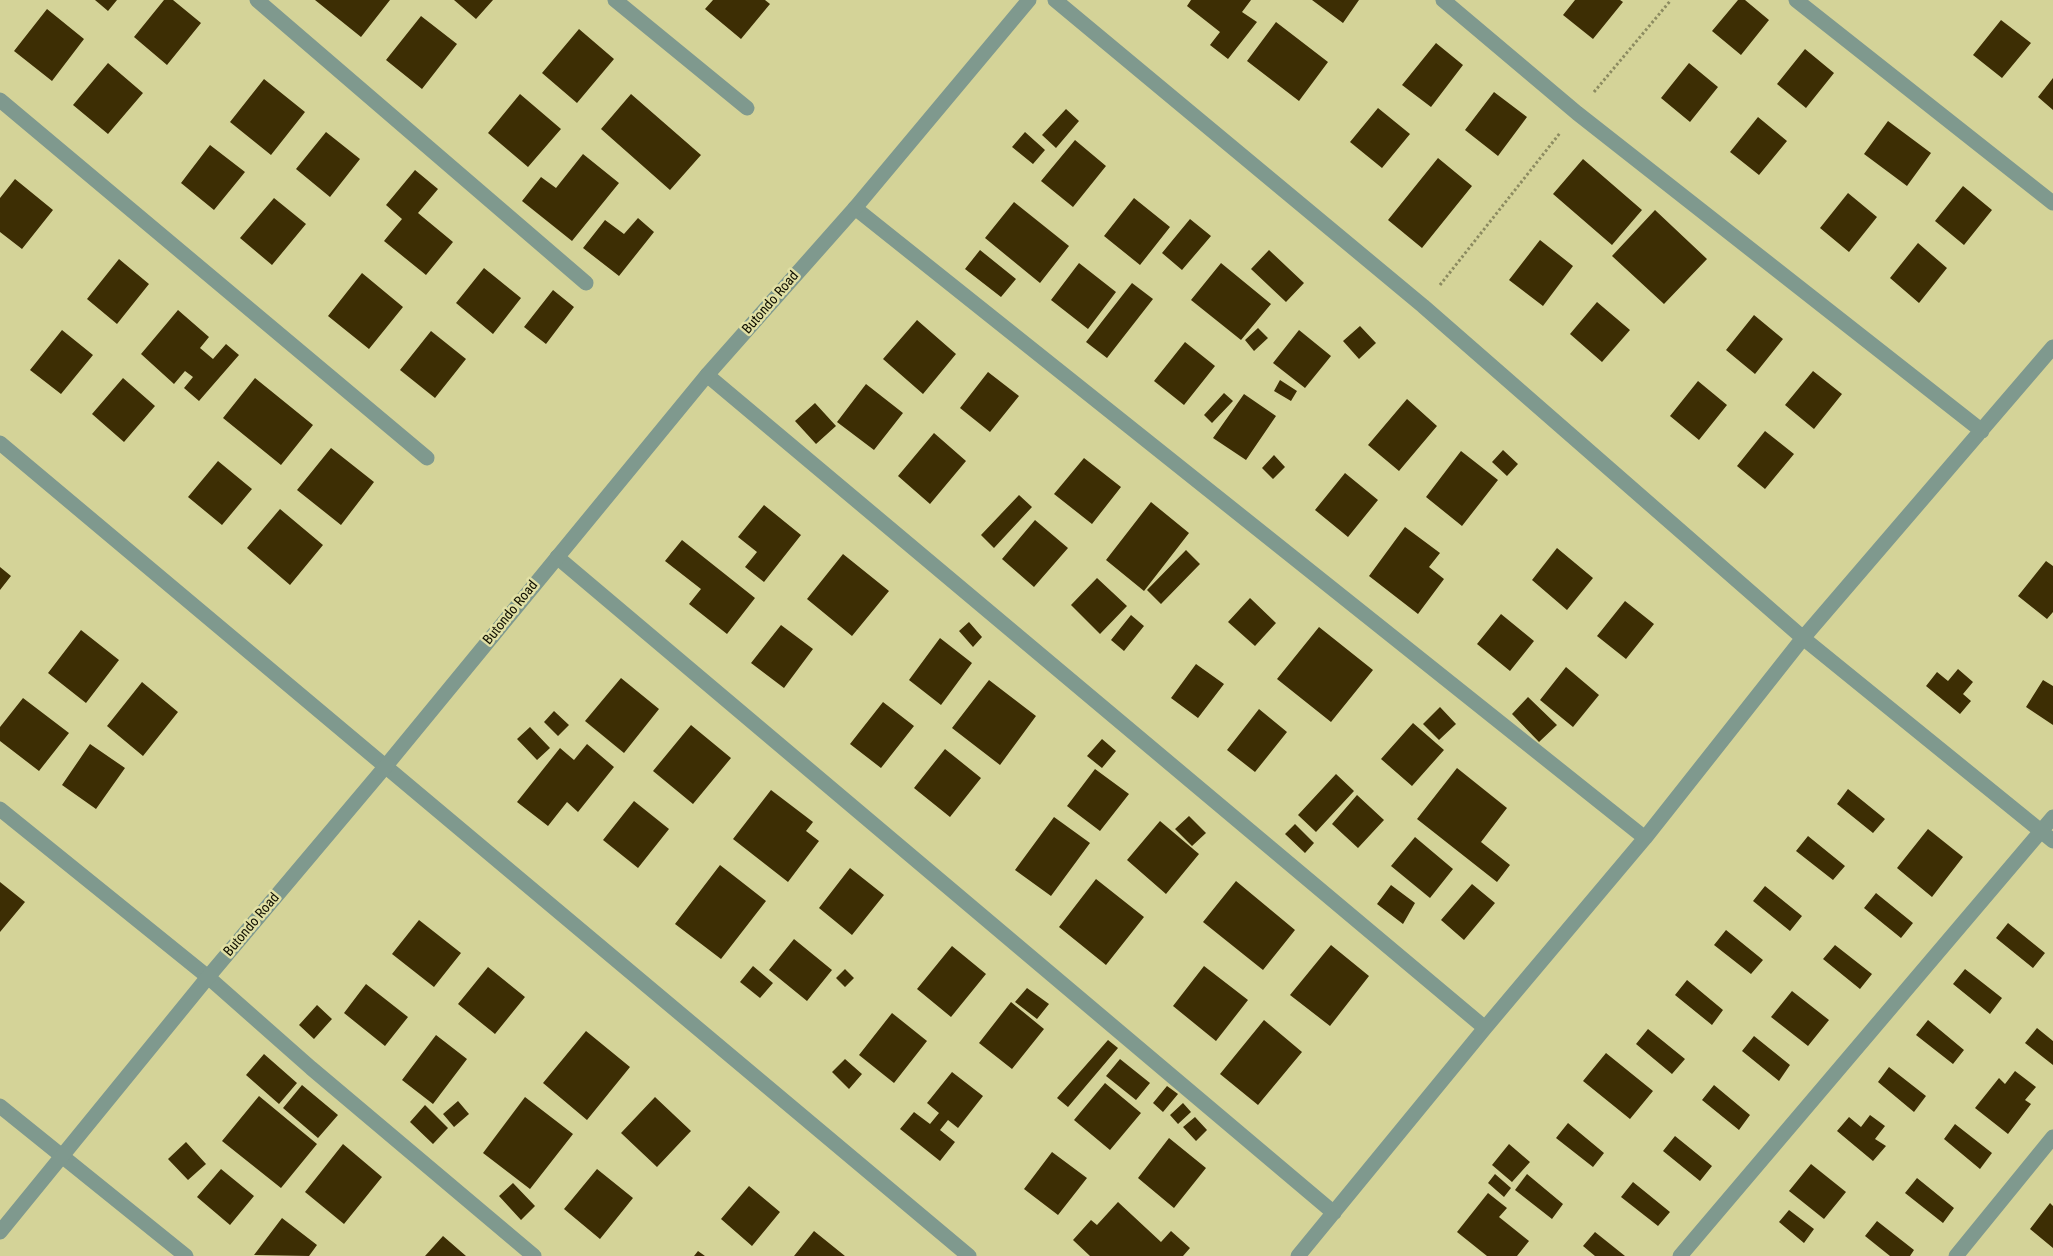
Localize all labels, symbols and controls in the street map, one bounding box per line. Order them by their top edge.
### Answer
street label: Butondo Road [739,268,803,338]
street label: Butondo Road [480,578,542,648]
street label: Butondo Road [221,890,283,960]

